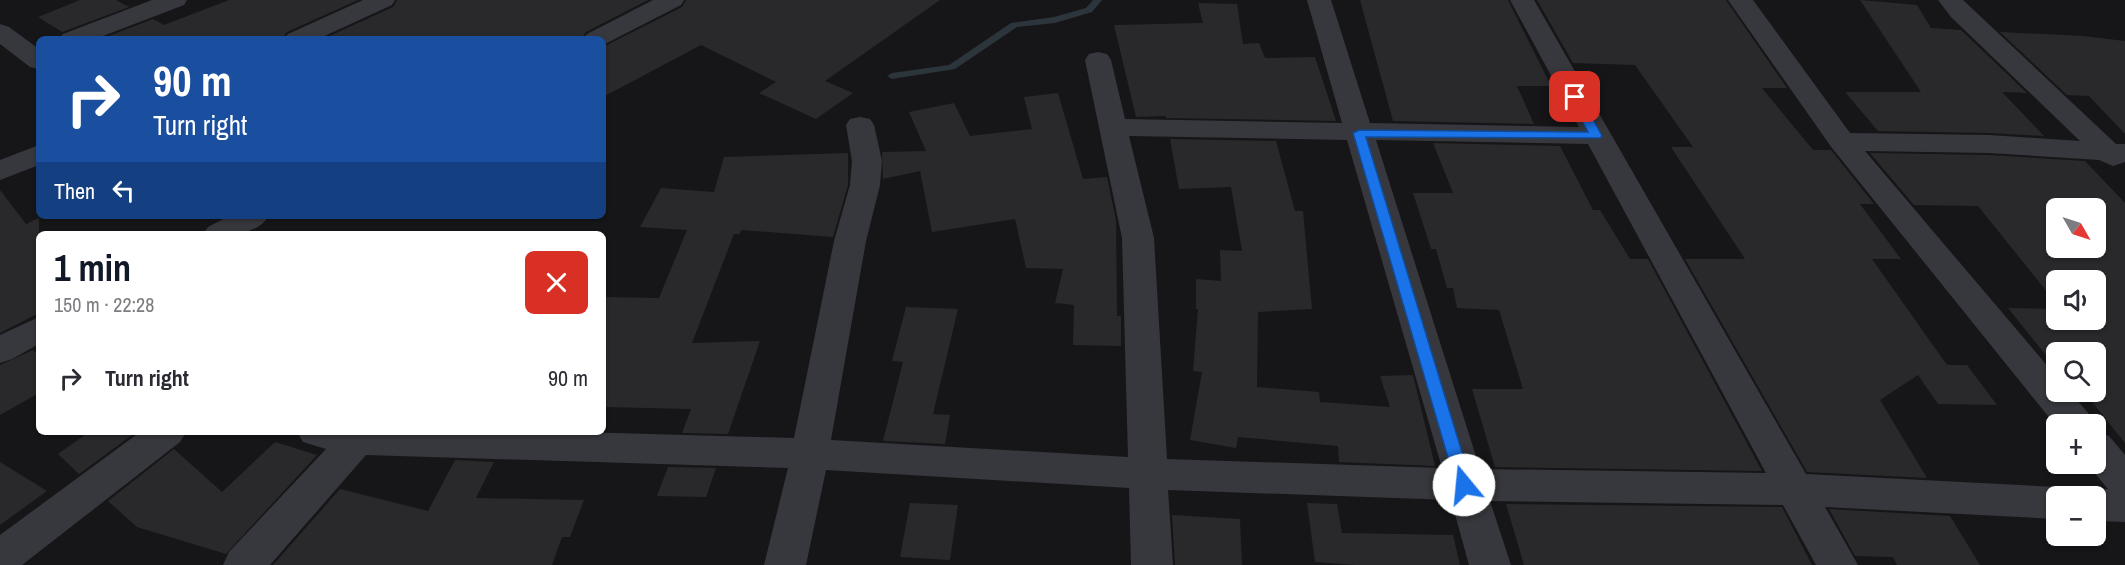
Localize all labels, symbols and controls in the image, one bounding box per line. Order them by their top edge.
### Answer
text: 90 m [153,53,232,109]
icon: right [54,60,132,138]
pin [1549,71,1600,122]
icon: arrive [1558,80,1591,113]
text: Turn right [153,107,247,143]
icon: left [107,174,140,207]
text: Then [54,176,95,206]
north arrow [2046,198,2106,258]
map controls [2046,198,2106,546]
text: 1 min [54,244,131,292]
button: close [525,251,588,314]
button: sound [2046,270,2106,330]
text: 150 m · 22:28 [54,291,154,318]
button: search [2046,342,2106,402]
icon: right [54,362,87,395]
text: Turn right [105,363,189,393]
text: 90 m [548,363,588,393]
button: + [2046,414,2106,474]
position arrow [1432,453,1496,517]
button: − [2046,486,2106,546]

